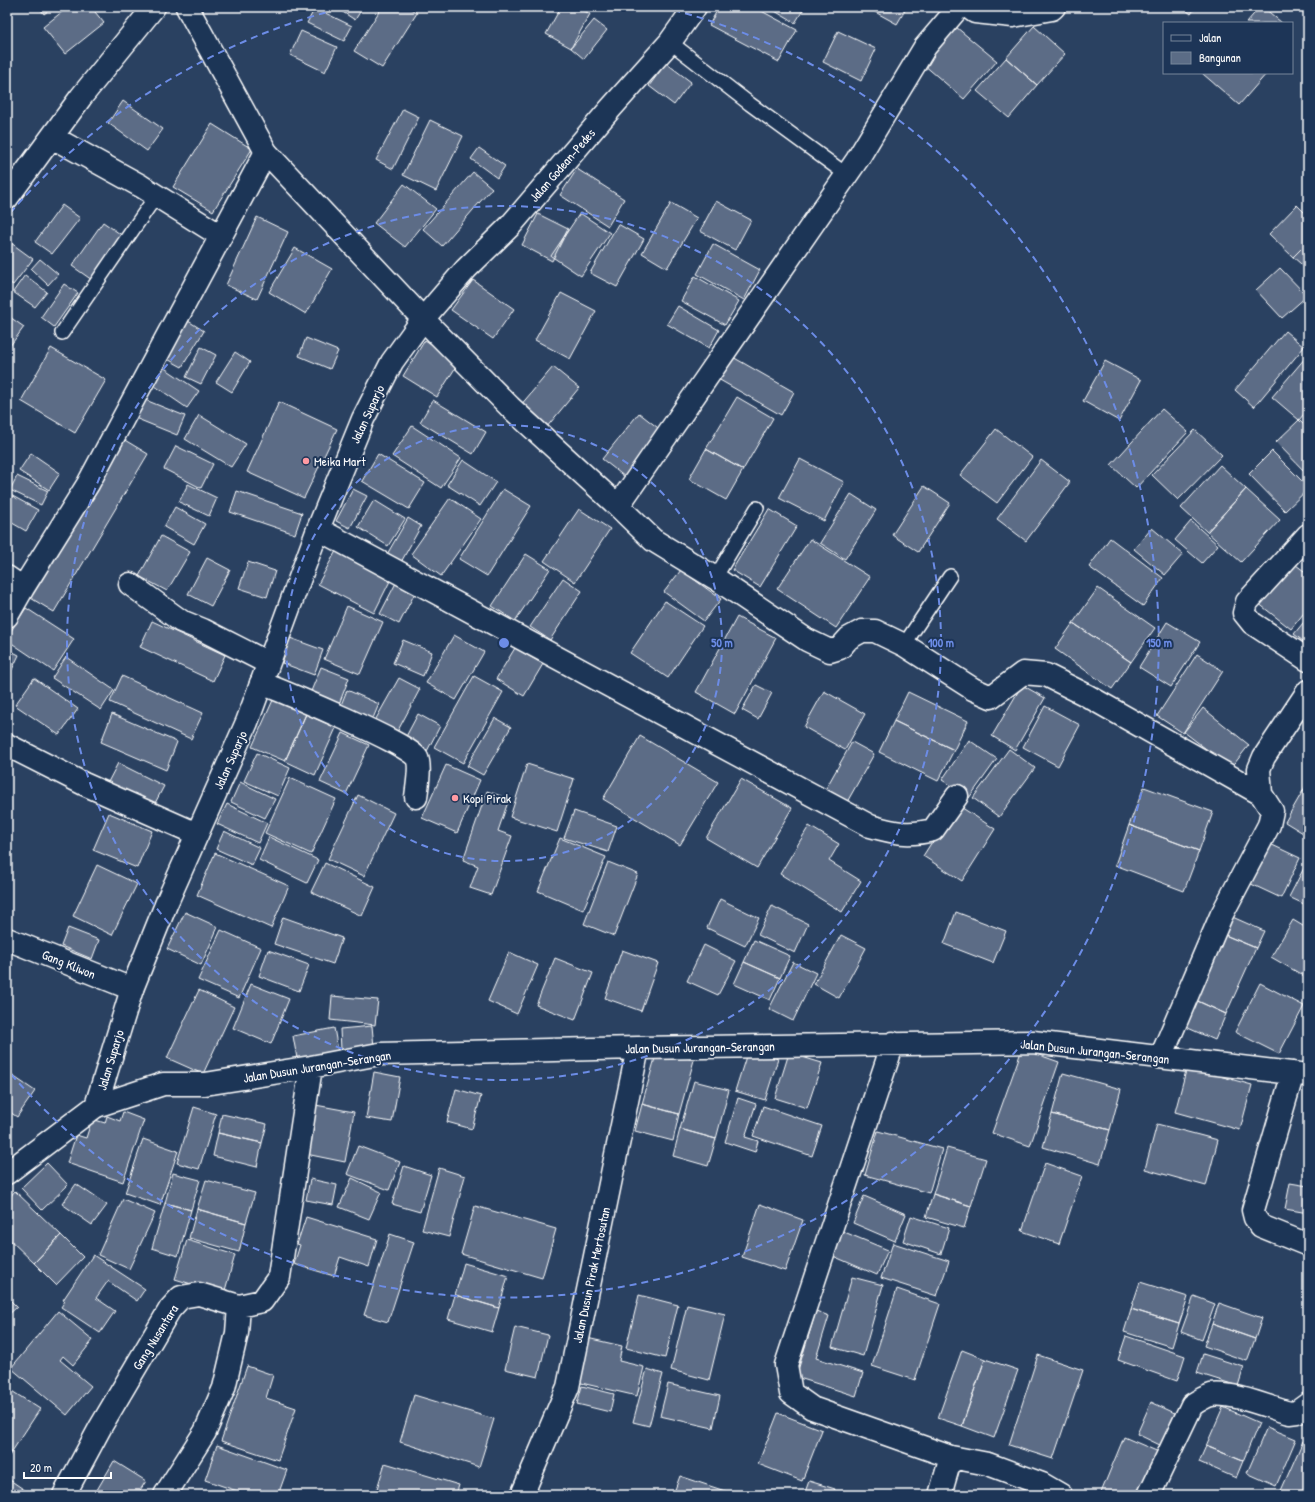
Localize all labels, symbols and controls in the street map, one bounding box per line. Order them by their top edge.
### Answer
legend [1163,22,1293,74]
text: Jalan [1199,29,1221,46]
text: Bangunan [1199,49,1241,66]
street label: Jalan Godean-Pedes [525,124,599,206]
street label: Jalan Suparjo [346,382,388,446]
place label: Meika Mart [314,452,366,470]
marker: Meika Mart [301,456,311,466]
text: 50 m [711,634,733,651]
text: 100 m [928,634,954,651]
text: 150 m [1146,634,1172,651]
centre of rings [497,636,511,650]
street label: Jalan Suparjo [209,728,251,792]
place label: Kopi Pirak [463,789,512,807]
marker: Kopi Pirak [450,793,460,803]
street label: Gang Kliwon [40,945,99,983]
street label: Jalan Suparjo [92,1028,128,1092]
street label: Jalan Dusun Jurangan-Serangan [1020,1034,1170,1068]
street label: Jalan Dusun Jurangan-Serangan [625,1037,775,1057]
street label: Jalan Dusun Jurangan-Serangan [242,1045,392,1087]
street label: Jalan Dusun Pirak Mertosutan [568,1205,614,1345]
street label: Gang Nusantara [128,1301,182,1373]
scale bar [24,1454,111,1480]
text: 20 m [30,1459,52,1476]

